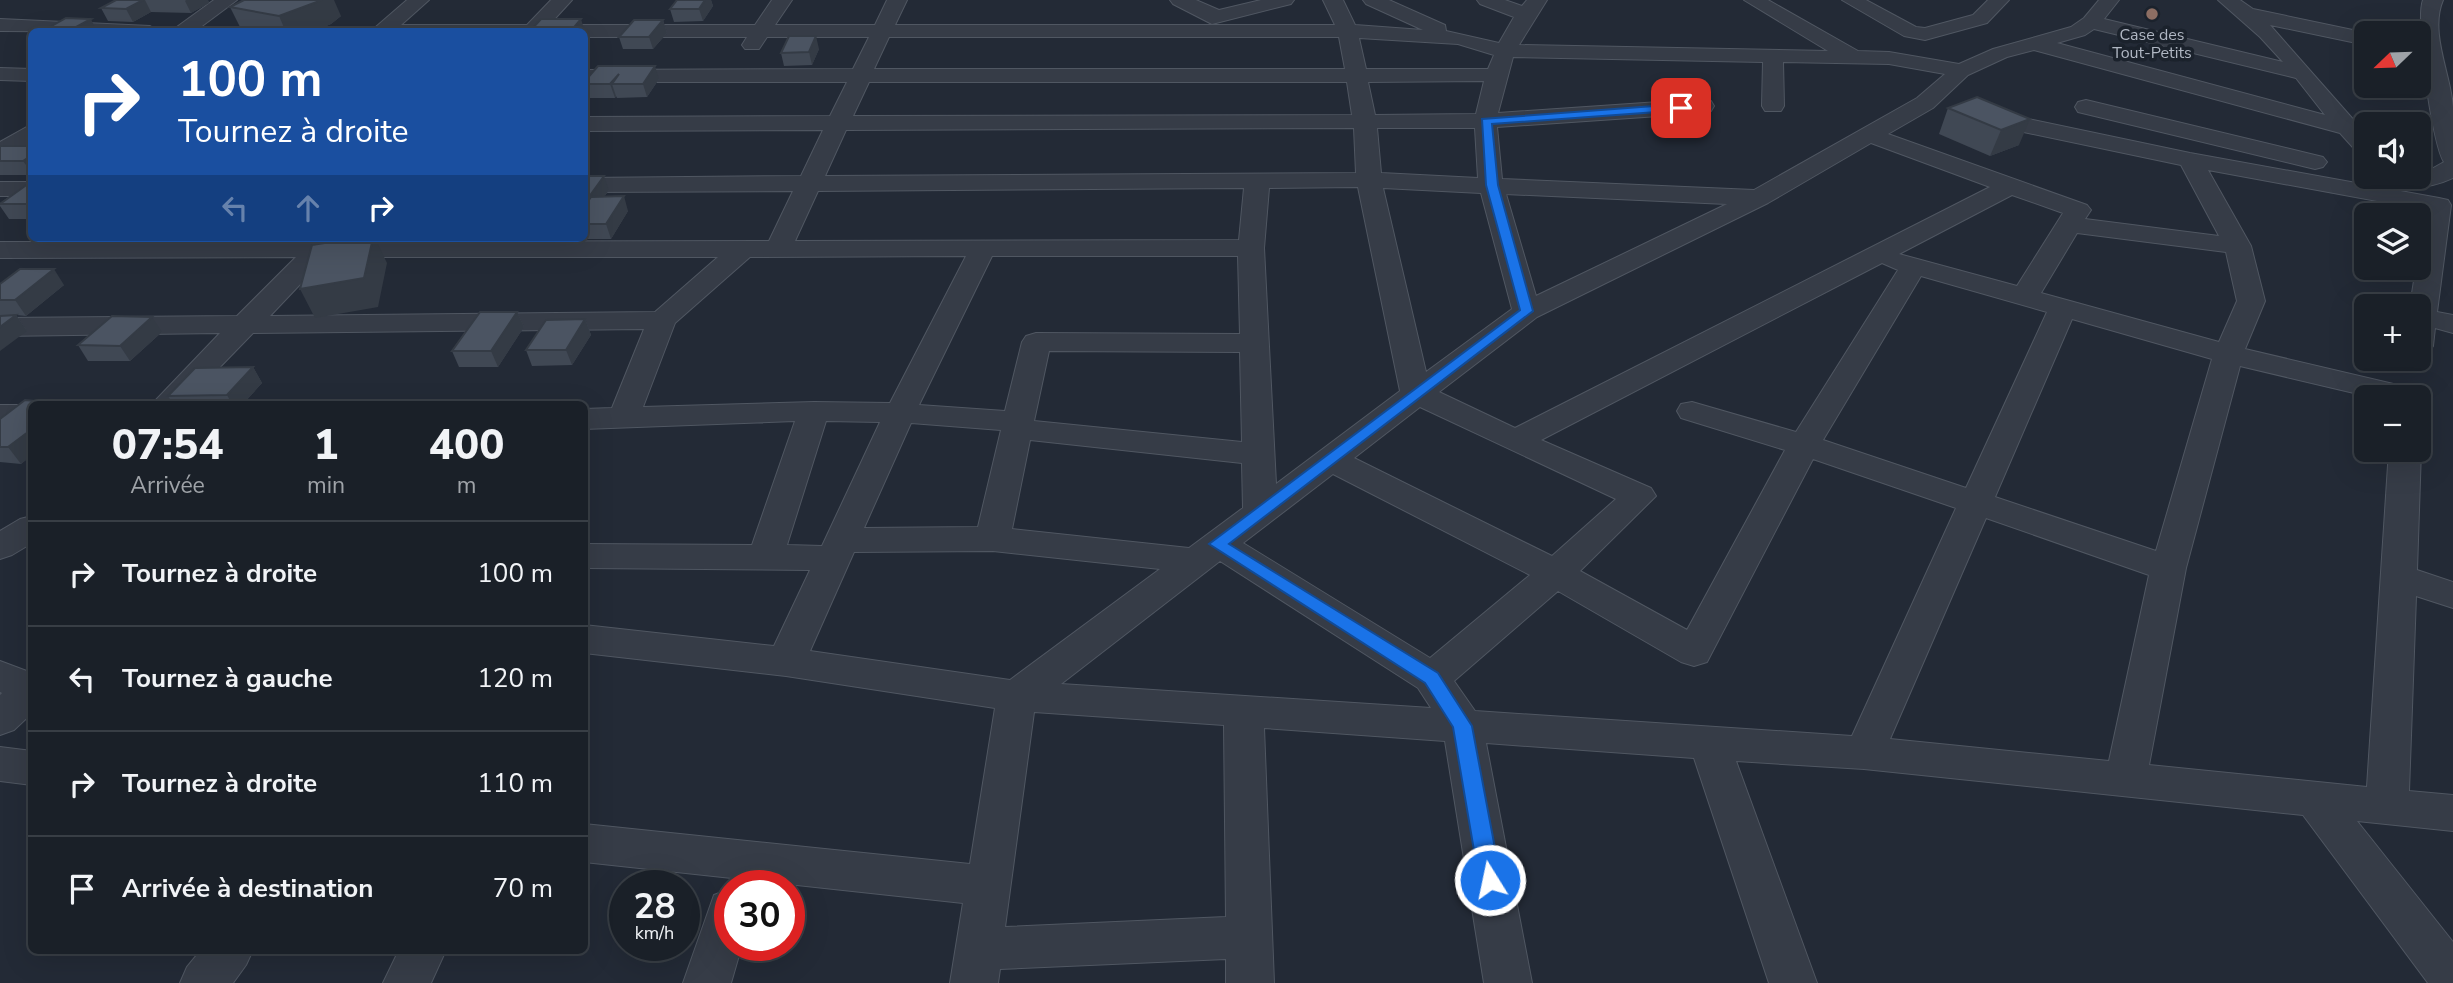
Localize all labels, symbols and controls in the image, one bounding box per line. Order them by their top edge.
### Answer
marker: Case des Tout-Petits [2144,6,2160,22]
north arrow [2354,21,2431,98]
map controls [2354,21,2431,462]
place label: Case des Tout-Petits [2112,24,2192,64]
text: 100 m [178,46,322,113]
icon: right [63,56,154,147]
pin [1651,78,1711,138]
icon: arrive [1662,89,1700,127]
text: Tournez à droite [178,110,409,153]
button: sound [2354,112,2431,189]
icon: left [216,189,254,227]
icon: ahead [289,189,327,227]
icon: right [362,189,400,227]
button: layers [2354,203,2431,280]
button: + [2354,294,2431,371]
button: − [2354,385,2431,462]
text: 07:54 [112,417,223,474]
text: 1 [313,417,339,474]
text: 400 [429,417,504,474]
text: Arrivée [130,470,205,501]
text: min [307,470,345,501]
text: m [457,470,476,501]
icon: right [63,555,101,593]
text: Tournez à droite [122,556,317,591]
text: 100 m [477,556,553,591]
icon: left [63,660,101,698]
text: Tournez à gauche [122,661,333,696]
text: 120 m [477,661,553,696]
icon: right [63,765,101,803]
text: Tournez à droite [122,766,317,801]
text: 110 m [477,766,553,801]
position arrow [1453,843,1527,917]
icon: arrive [63,870,101,908]
speed limit sign: 30 [714,870,805,961]
text: Arrivée à destination [122,871,373,906]
text: 70 m [493,871,553,906]
text: 28 [633,883,676,930]
text: km/h [635,921,674,945]

